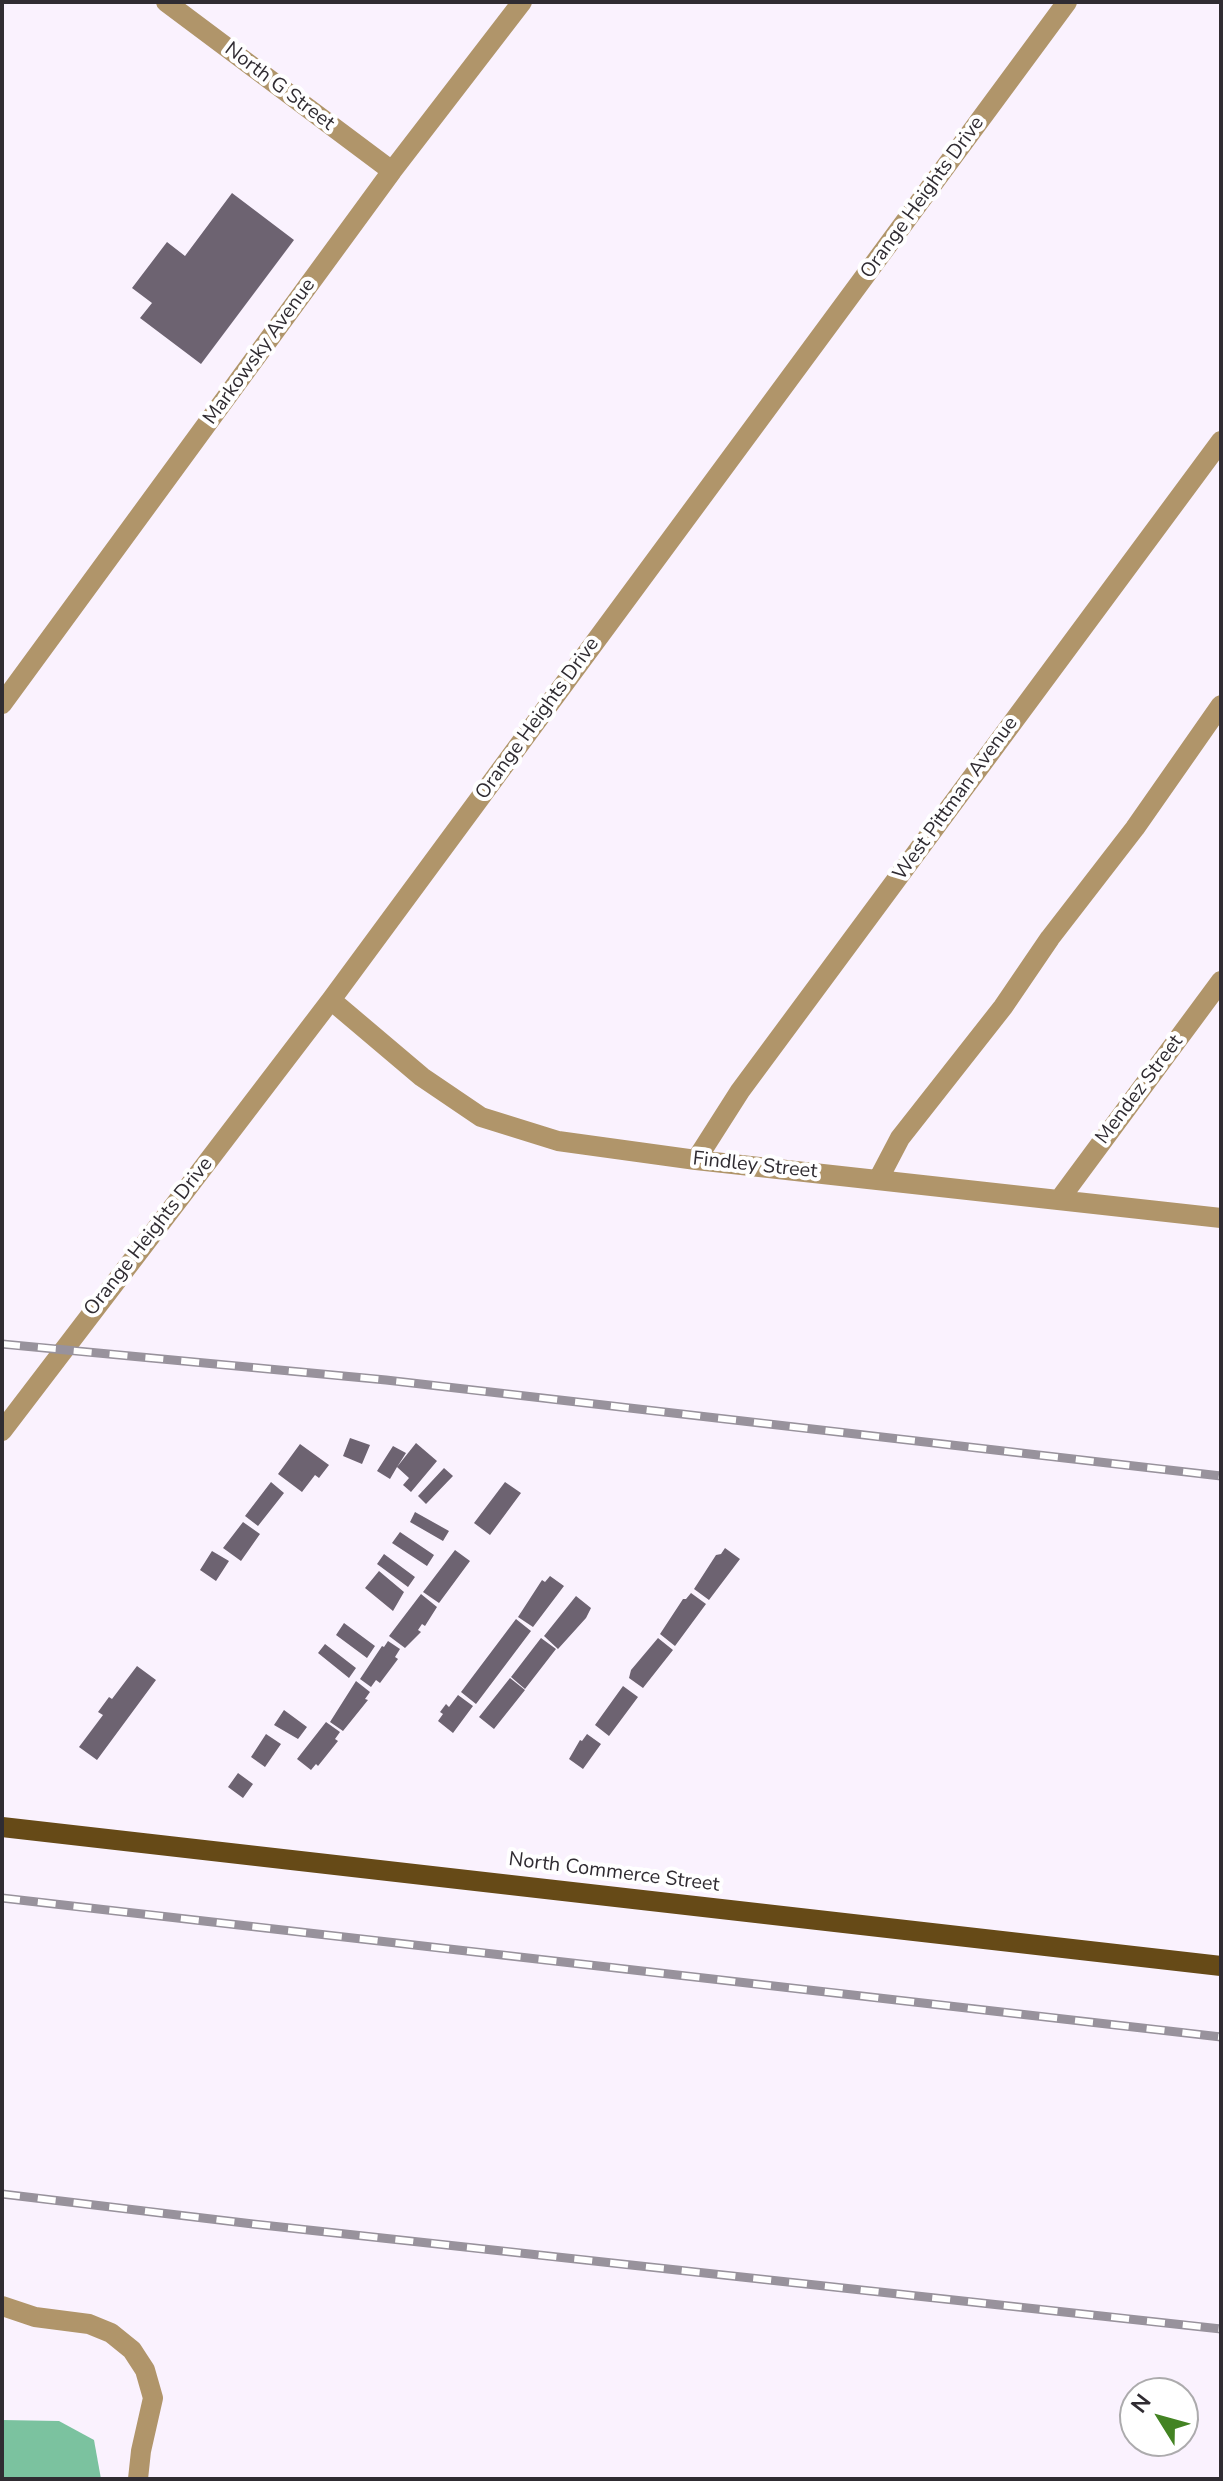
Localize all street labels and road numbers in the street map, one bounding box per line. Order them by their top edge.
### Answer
street label: North G Street [219,38,339,136]
street label: Orange Heights Drive [856,112,990,284]
street label: Markowsky Avenue [199,274,321,430]
street label: Orange Heights Drive [471,633,605,805]
street label: West Pittman Avenue [889,712,1023,886]
street label: Mendez Street [1091,1031,1189,1149]
street label: Findley Street [692,1148,818,1184]
street label: Orange Heights Drive [80,1153,218,1321]
street label: North Commerce Street [507,1848,721,1898]

